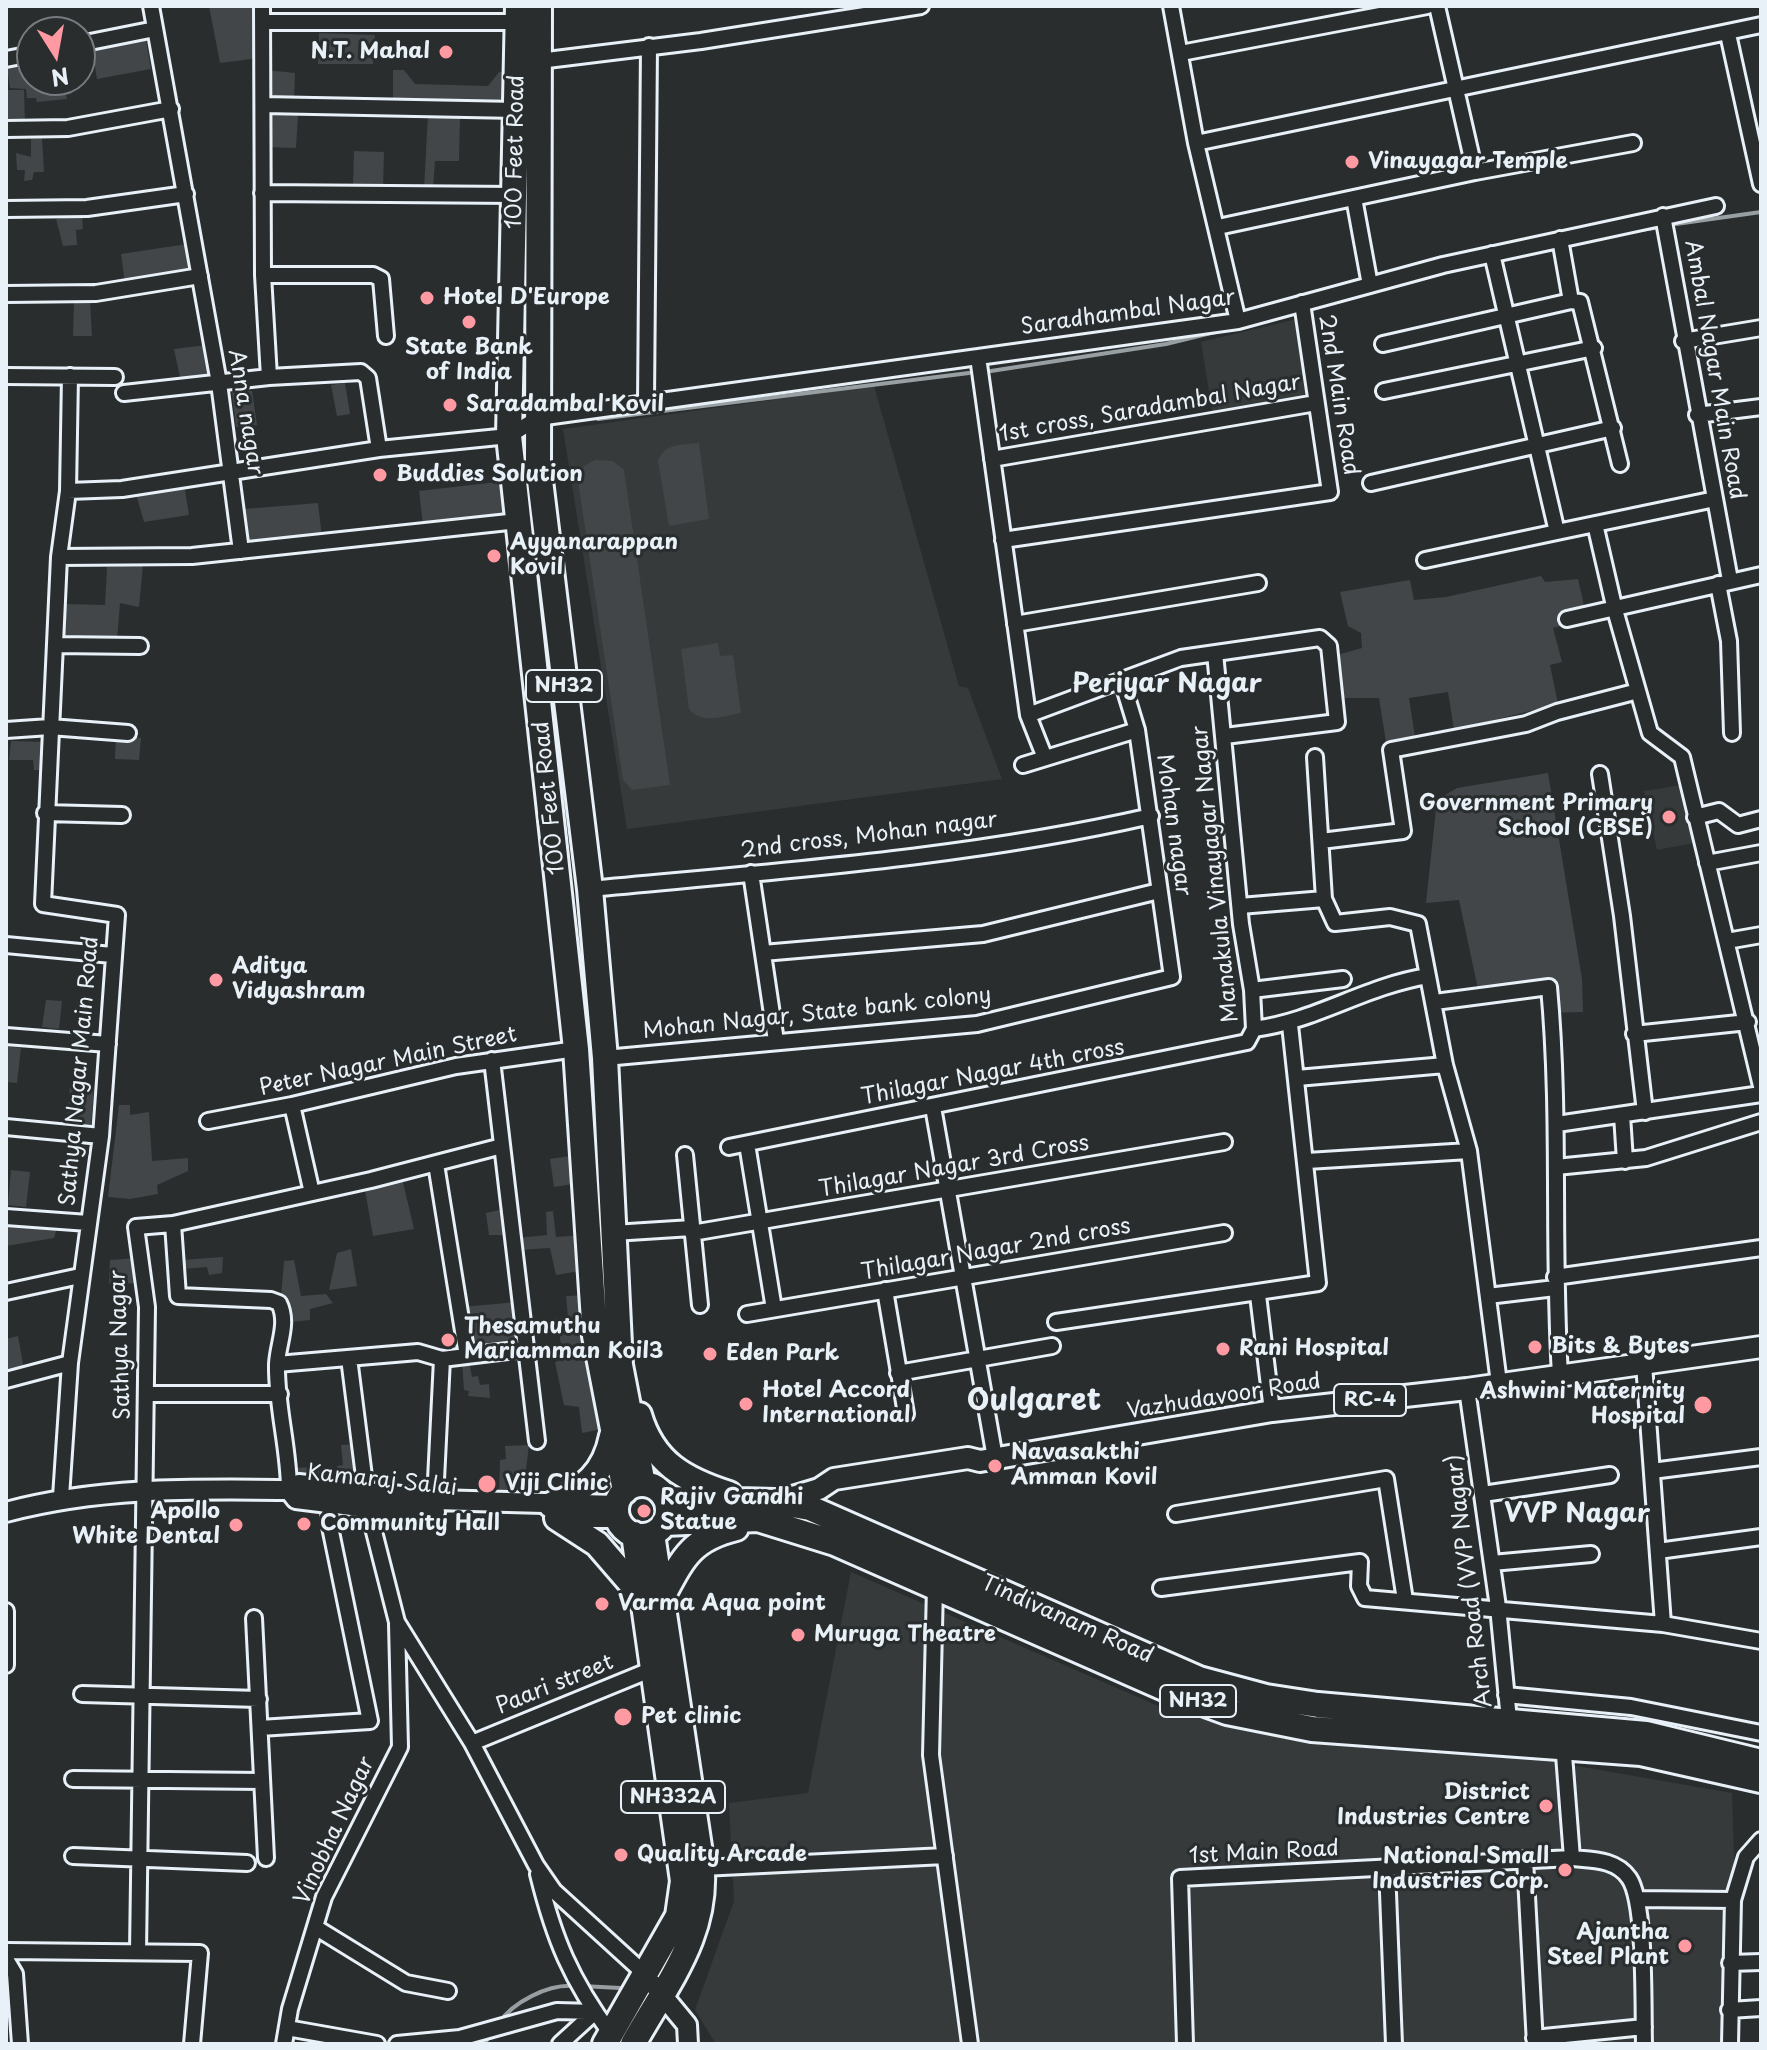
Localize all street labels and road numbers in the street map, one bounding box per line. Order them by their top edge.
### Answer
street label: 100 Feet Road [501,75,531,229]
street label: Ambal Nagar Main Road [1678,238,1750,502]
street label: Saradhambal Nagar [1019,285,1237,341]
street label: 2nd Main Road [1312,313,1364,477]
street label: Anna nagar [222,347,268,477]
street label: 1st cross, Saradambal Nagar [997,369,1303,449]
road number: NH32 [526,670,602,702]
street label: 100 Feet Road [529,720,571,876]
street label: Manakula Vinayagar Nagar [1187,724,1245,1024]
street label: Mohan nagar [1150,752,1196,898]
street label: 2nd cross, Mohan nagar [739,807,999,865]
street label: Sathya Nagar Main Road [55,935,105,1207]
street label: Mohan Nagar, State bank colony [642,983,992,1045]
street label: Peter Nagar Main Street [257,1022,519,1102]
street label: Thilagar Nagar 4th cross [859,1035,1127,1111]
street label: Thilagar Nagar 3rd Cross [817,1130,1091,1204]
street label: Thilagar Nagar 2nd cross [859,1213,1133,1287]
street label: Sathya Nagar [105,1270,137,1420]
street label: Vazhudavoor Road [1125,1369,1323,1425]
road number: RC-4 [1334,1384,1406,1416]
street label: Arch Road (VVP Nagar) [1441,1453,1499,1709]
street label: Kamaraj Salai [306,1460,458,1502]
street label: Tindivanam Road [977,1570,1157,1670]
street label: Paari street [493,1650,617,1720]
road number: NH32 [1160,1685,1236,1717]
street label: Vinobha Nagar [289,1753,381,1909]
road number: NH332A [621,1781,725,1813]
street label: 1st Main Road [1188,1836,1340,1870]

